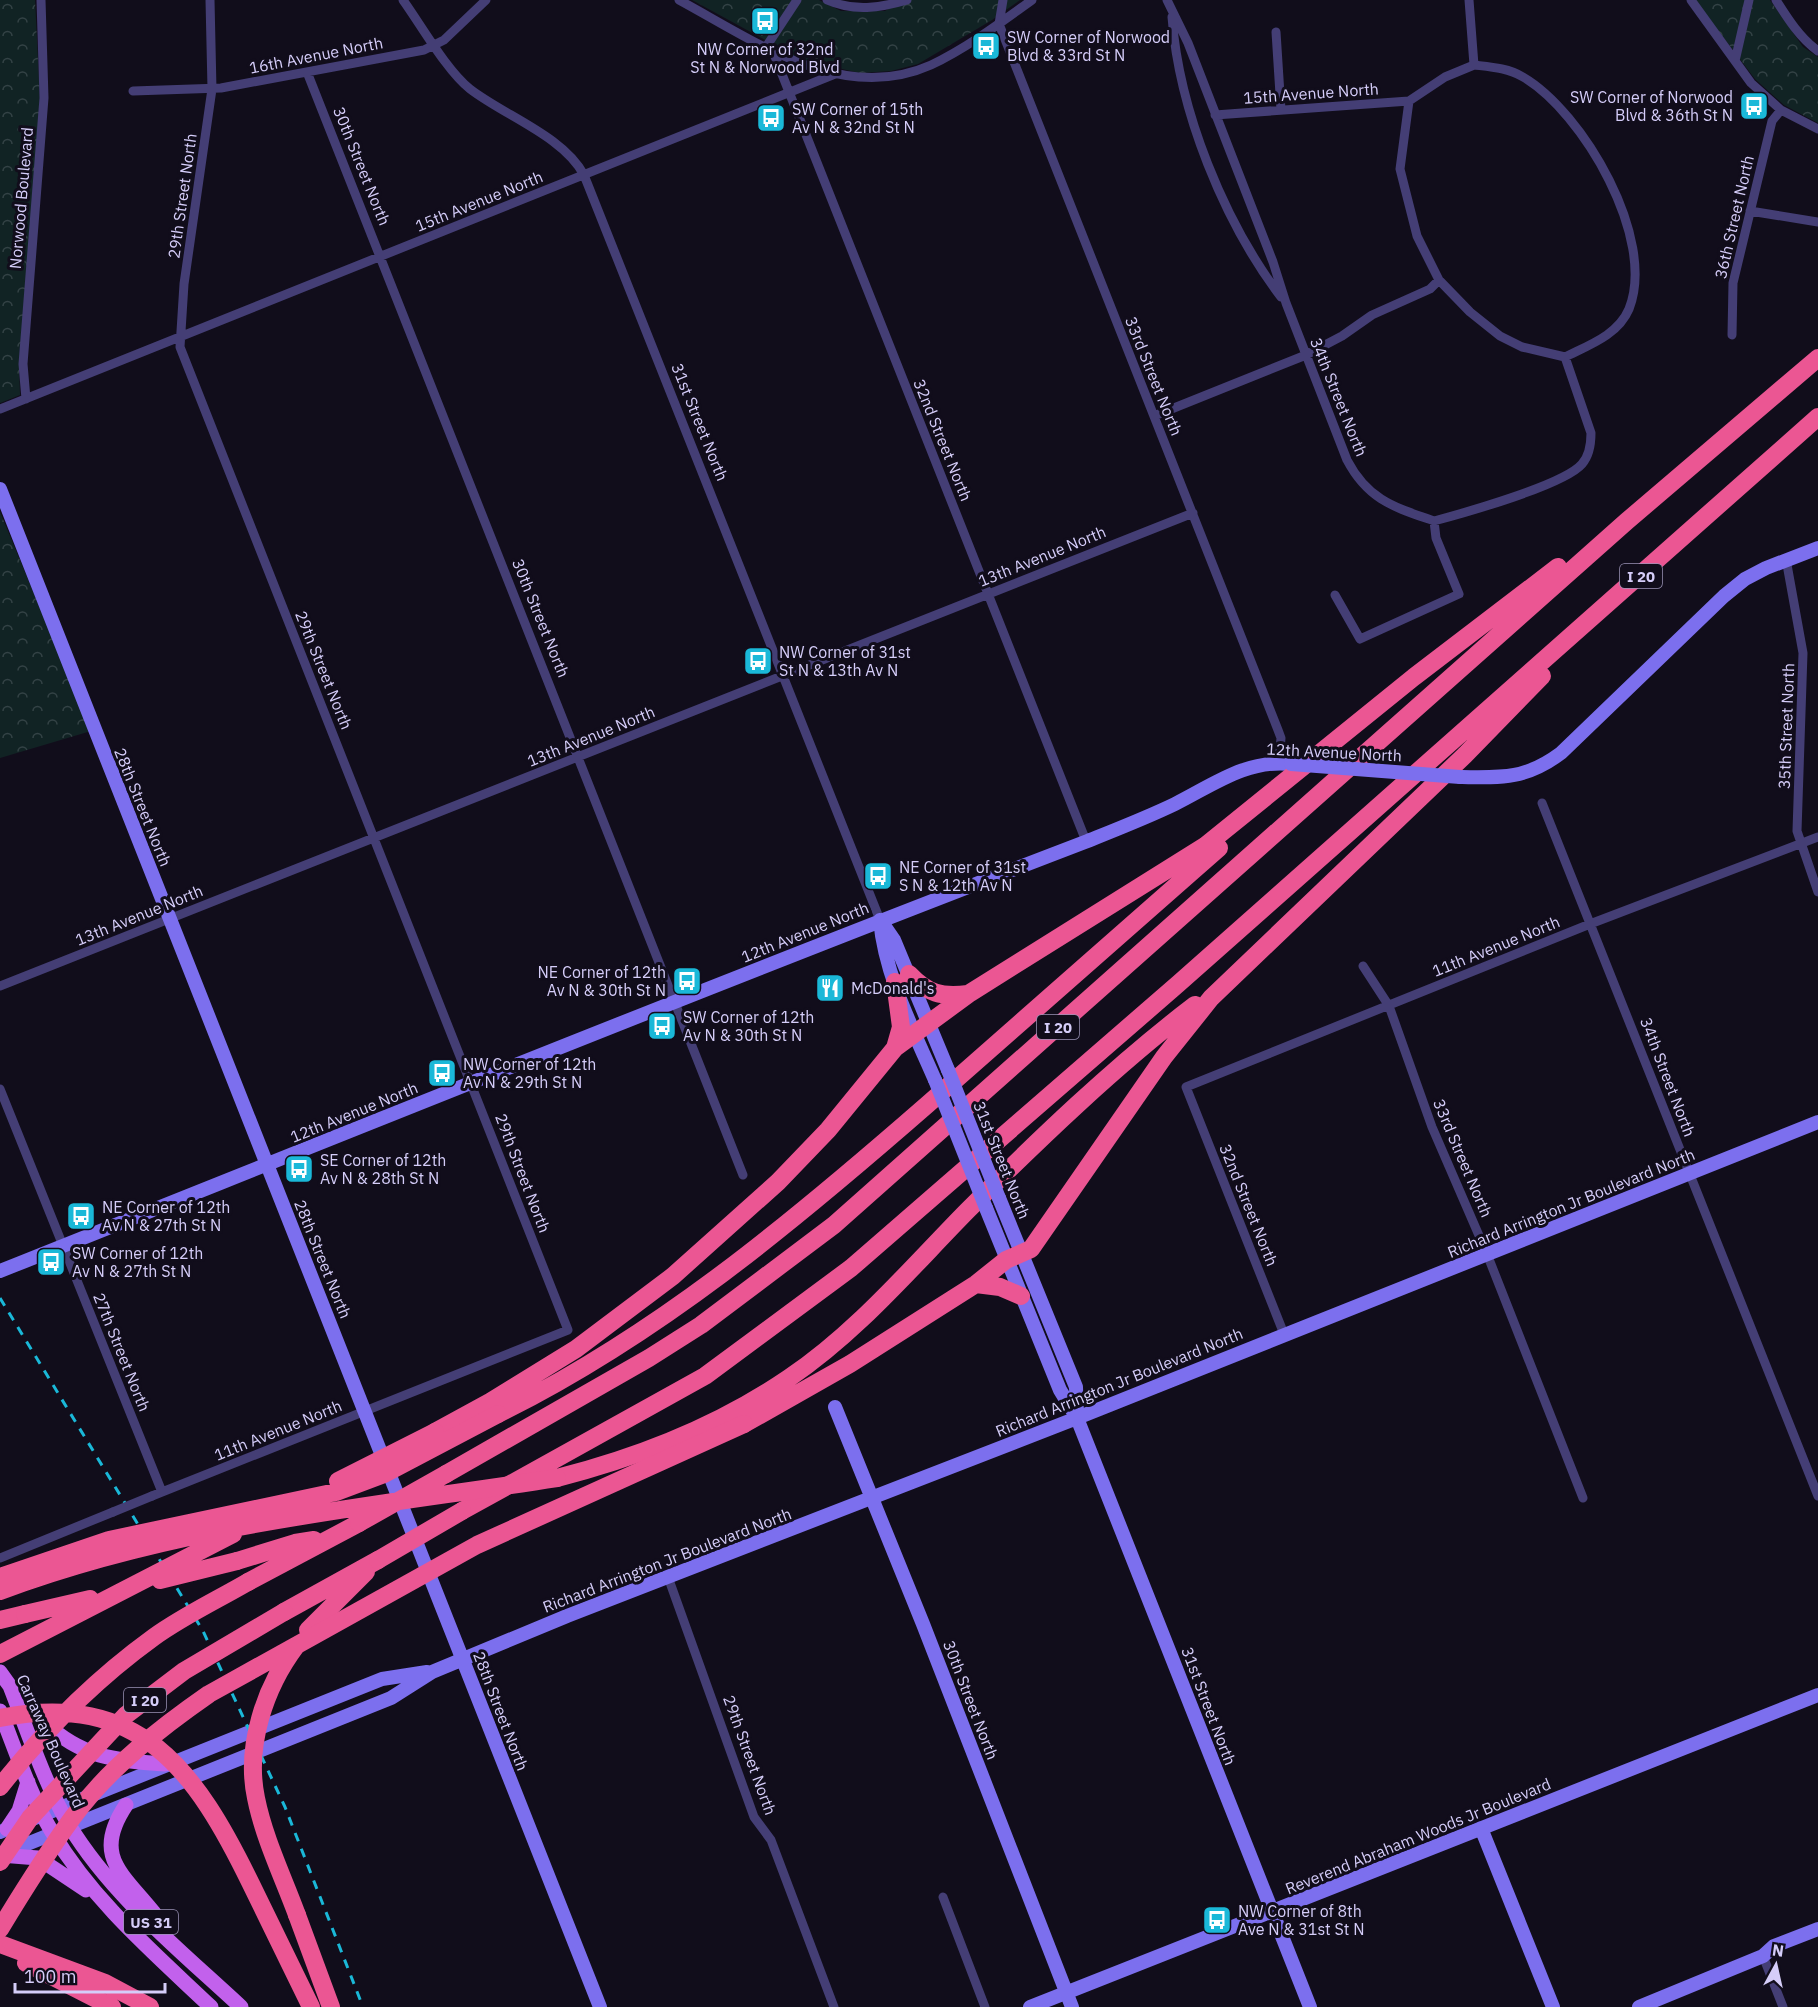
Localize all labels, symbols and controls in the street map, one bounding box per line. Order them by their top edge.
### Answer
bus stop icon: NW Corner of 32nd St N & Norwood Blvd [749,5,781,37]
place label: SW Corner of Norwood Blvd & 33rd St N [1007,27,1170,65]
bus stop icon: SW Corner of Norwood Blvd & 33rd St N [970,30,1002,62]
street label: 16th Avenue North [247,32,385,78]
place label: NW Corner of 32nd St N & Norwood Blvd [690,39,840,77]
street label: 15th Avenue North [1243,78,1379,108]
place label: SW Corner of Norwood Blvd & 36th St N [1570,87,1733,125]
bus stop icon: SW Corner of Norwood Blvd & 36th St N [1738,90,1770,122]
place label: SW Corner of 15th Av N & 32nd St N [792,99,923,137]
bus stop icon: SW Corner of 15th Av N & 32nd St N [755,102,787,134]
street label: 30th Street North [329,104,395,228]
street label: Norwood Boulevard [5,126,37,270]
street label: 29th Street North [163,132,201,260]
street label: 36th Street North [1710,153,1758,281]
street label: 15th Avenue North [412,166,546,236]
street label: 33rd Street North [1121,314,1187,438]
street label: 34th Street North [1306,335,1372,459]
street label: 31st Street North [667,360,733,484]
street label: 32nd Street North [909,376,977,504]
street label: 13th Avenue North [975,521,1109,591]
street label: 30th Street North [508,556,574,680]
road number: I 20 [1620,564,1662,588]
street label: 29th Street North [291,608,357,732]
place label: NW Corner of 31st St N & 13th Av N [779,642,911,680]
bus stop icon: NW Corner of 31st St N & 13th Av N [742,645,774,677]
street label: 35th Street North [1774,663,1798,789]
street label: 13th Avenue North [524,701,658,771]
street label: 12th Avenue North [1266,738,1402,766]
street label: 28th Street North [110,745,176,869]
place label: NE Corner of 31st S N & 12th Av N [899,857,1026,895]
bus stop icon: NE Corner of 31st S N & 12th Av N [862,860,894,892]
street label: 13th Avenue North [72,880,206,950]
street label: 12th Avenue North [738,897,872,967]
street label: 11th Avenue North [1429,911,1563,981]
place label: NE Corner of 12th Av N & 30th St N [538,962,666,1000]
bus stop icon: NE Corner of 12th Av N & 30th St N [671,965,703,997]
restaurant icon: McDonald's [814,972,846,1004]
place label: McDonald's [851,978,935,998]
place label: SW Corner of 12th Av N & 30th St N [683,1007,814,1045]
bus stop icon: SW Corner of 12th Av N & 30th St N [646,1010,678,1042]
street label: 34th Street North [1636,1014,1700,1140]
road number: I 20 [1037,1015,1079,1039]
place label: NW Corner of 12th Av N & 29th St N [463,1054,596,1092]
bus stop icon: NW Corner of 12th Av N & 29th St N [426,1057,458,1089]
street label: 12th Avenue North [287,1077,421,1147]
street label: 33rd Street North [1429,1096,1497,1220]
street label: 31st Street North [969,1098,1035,1222]
street label: 29th Street North [491,1110,555,1236]
street label: 32nd Street North [1215,1141,1283,1269]
street label: Richard Arrington Jr Boulevard North [1444,1144,1698,1262]
place label: SE Corner of 12th Av N & 28th St N [320,1150,446,1188]
bus stop icon: SE Corner of 12th Av N & 28th St N [283,1153,315,1185]
place label: NE Corner of 12th Av N & 27th St N [102,1197,230,1235]
street label: 28th Street North [290,1197,356,1321]
bus stop icon: NE Corner of 12th Av N & 27th St N [65,1200,97,1232]
place label: SW Corner of 12th Av N & 27th St N [72,1243,203,1281]
bus stop icon: SW Corner of 12th Av N & 27th St N [35,1246,67,1278]
street label: 27th Street North [89,1290,155,1414]
street label: Richard Arrington Jr Boulevard North [992,1323,1246,1441]
street label: 11th Avenue North [211,1395,345,1465]
street label: Richard Arrington Jr Boulevard North [540,1503,794,1617]
street label: 30th Street North [939,1637,1003,1763]
street label: 31st Street North [1177,1644,1241,1768]
street label: 28th Street North [469,1648,533,1774]
street label: Carraway Boulevard [13,1671,89,1811]
road number: I 20 [124,1688,166,1712]
street label: 29th Street North [719,1692,781,1818]
street label: Reverend Abraham Woods Jr Boulevard [1282,1773,1554,1899]
place label: NW Corner of 8th Ave N & 31st St N [1238,1901,1364,1939]
bus stop icon: NW Corner of 8th Ave N & 31st St N [1201,1904,1233,1936]
road number: US 31 [124,1910,178,1934]
north arrow [1746,1935,1806,1995]
text: N [1771,1939,1785,1961]
scale bar [15,1956,165,1994]
text: 100 m [24,1965,76,1988]

